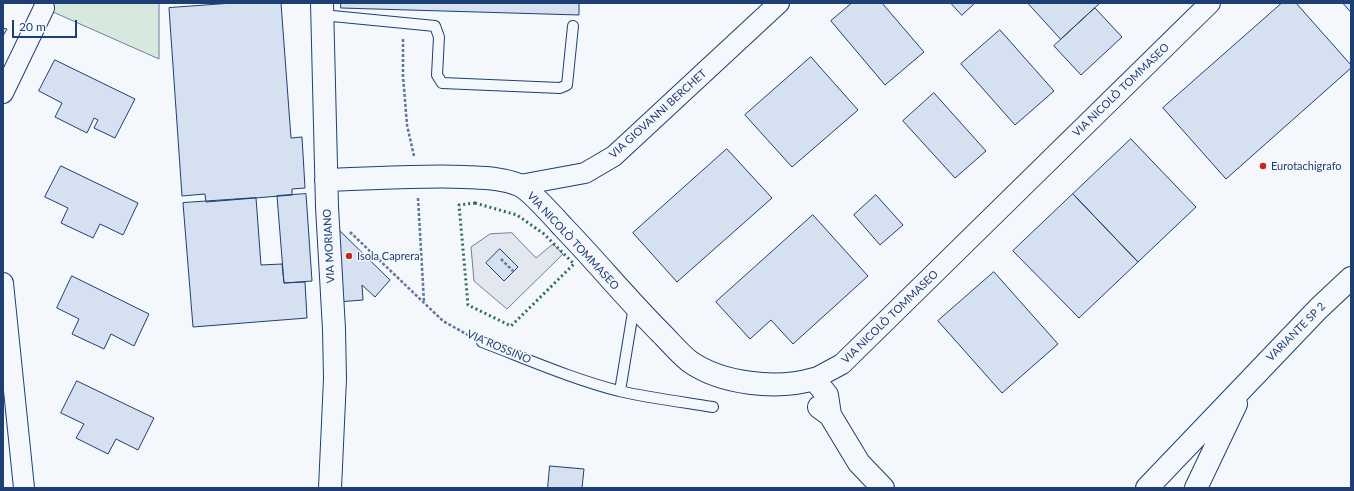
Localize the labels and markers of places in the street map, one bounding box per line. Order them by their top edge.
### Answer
place label: Eurotachigrafo [1271,159,1342,173]
marker: Eurotachigrafo [1258,161,1268,171]
place label: Isola Caprera [357,249,420,263]
marker: Isola Caprera [344,251,354,261]

